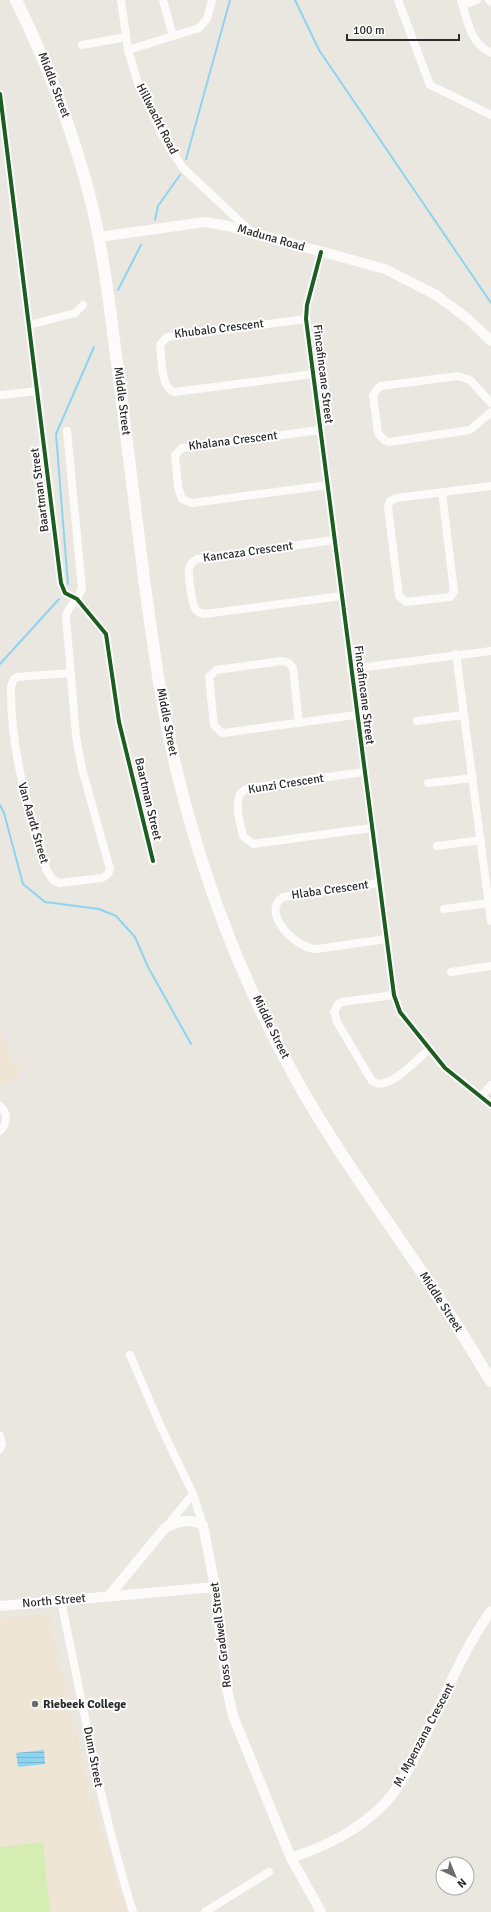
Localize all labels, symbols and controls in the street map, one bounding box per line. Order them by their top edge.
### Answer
scale bar [347,16,459,42]
text: 100 m [353,23,385,38]
street label: Middle Street [35,50,73,120]
street label: Hillwacht Road [133,81,181,157]
street label: Maduna Road [235,221,307,255]
street label: Khubalo Crescent [173,316,265,342]
street label: Fincafincane Street [309,324,337,424]
street label: Middle Street [110,366,134,436]
street label: Khalana Crescent [188,428,278,454]
street label: Baartman Street [27,447,53,533]
street label: Kancaza Crescent [202,538,294,566]
street label: Fincafincane Street [350,645,378,745]
street label: Middle Street [153,687,181,757]
street label: Baartman Street [131,756,165,842]
street label: Kunzi Crescent [247,771,325,797]
street label: Van Aardt Street [14,781,52,865]
street label: Hlaba Crescent [290,877,370,903]
street label: Middle Street [249,993,293,1061]
street label: Middle Street [416,1269,466,1335]
street label: Ross Gradwell Street [207,1581,235,1689]
street label: North Street [22,1591,86,1611]
street label: M. Mpenzana Crescent [390,1680,458,1790]
place label: Riebeek College [43,1697,126,1712]
marker: Riebeek College [30,1699,40,1709]
street label: Dunn Street [80,1725,106,1789]
north arrow [435,1856,475,1896]
text: N [454,1875,469,1890]

